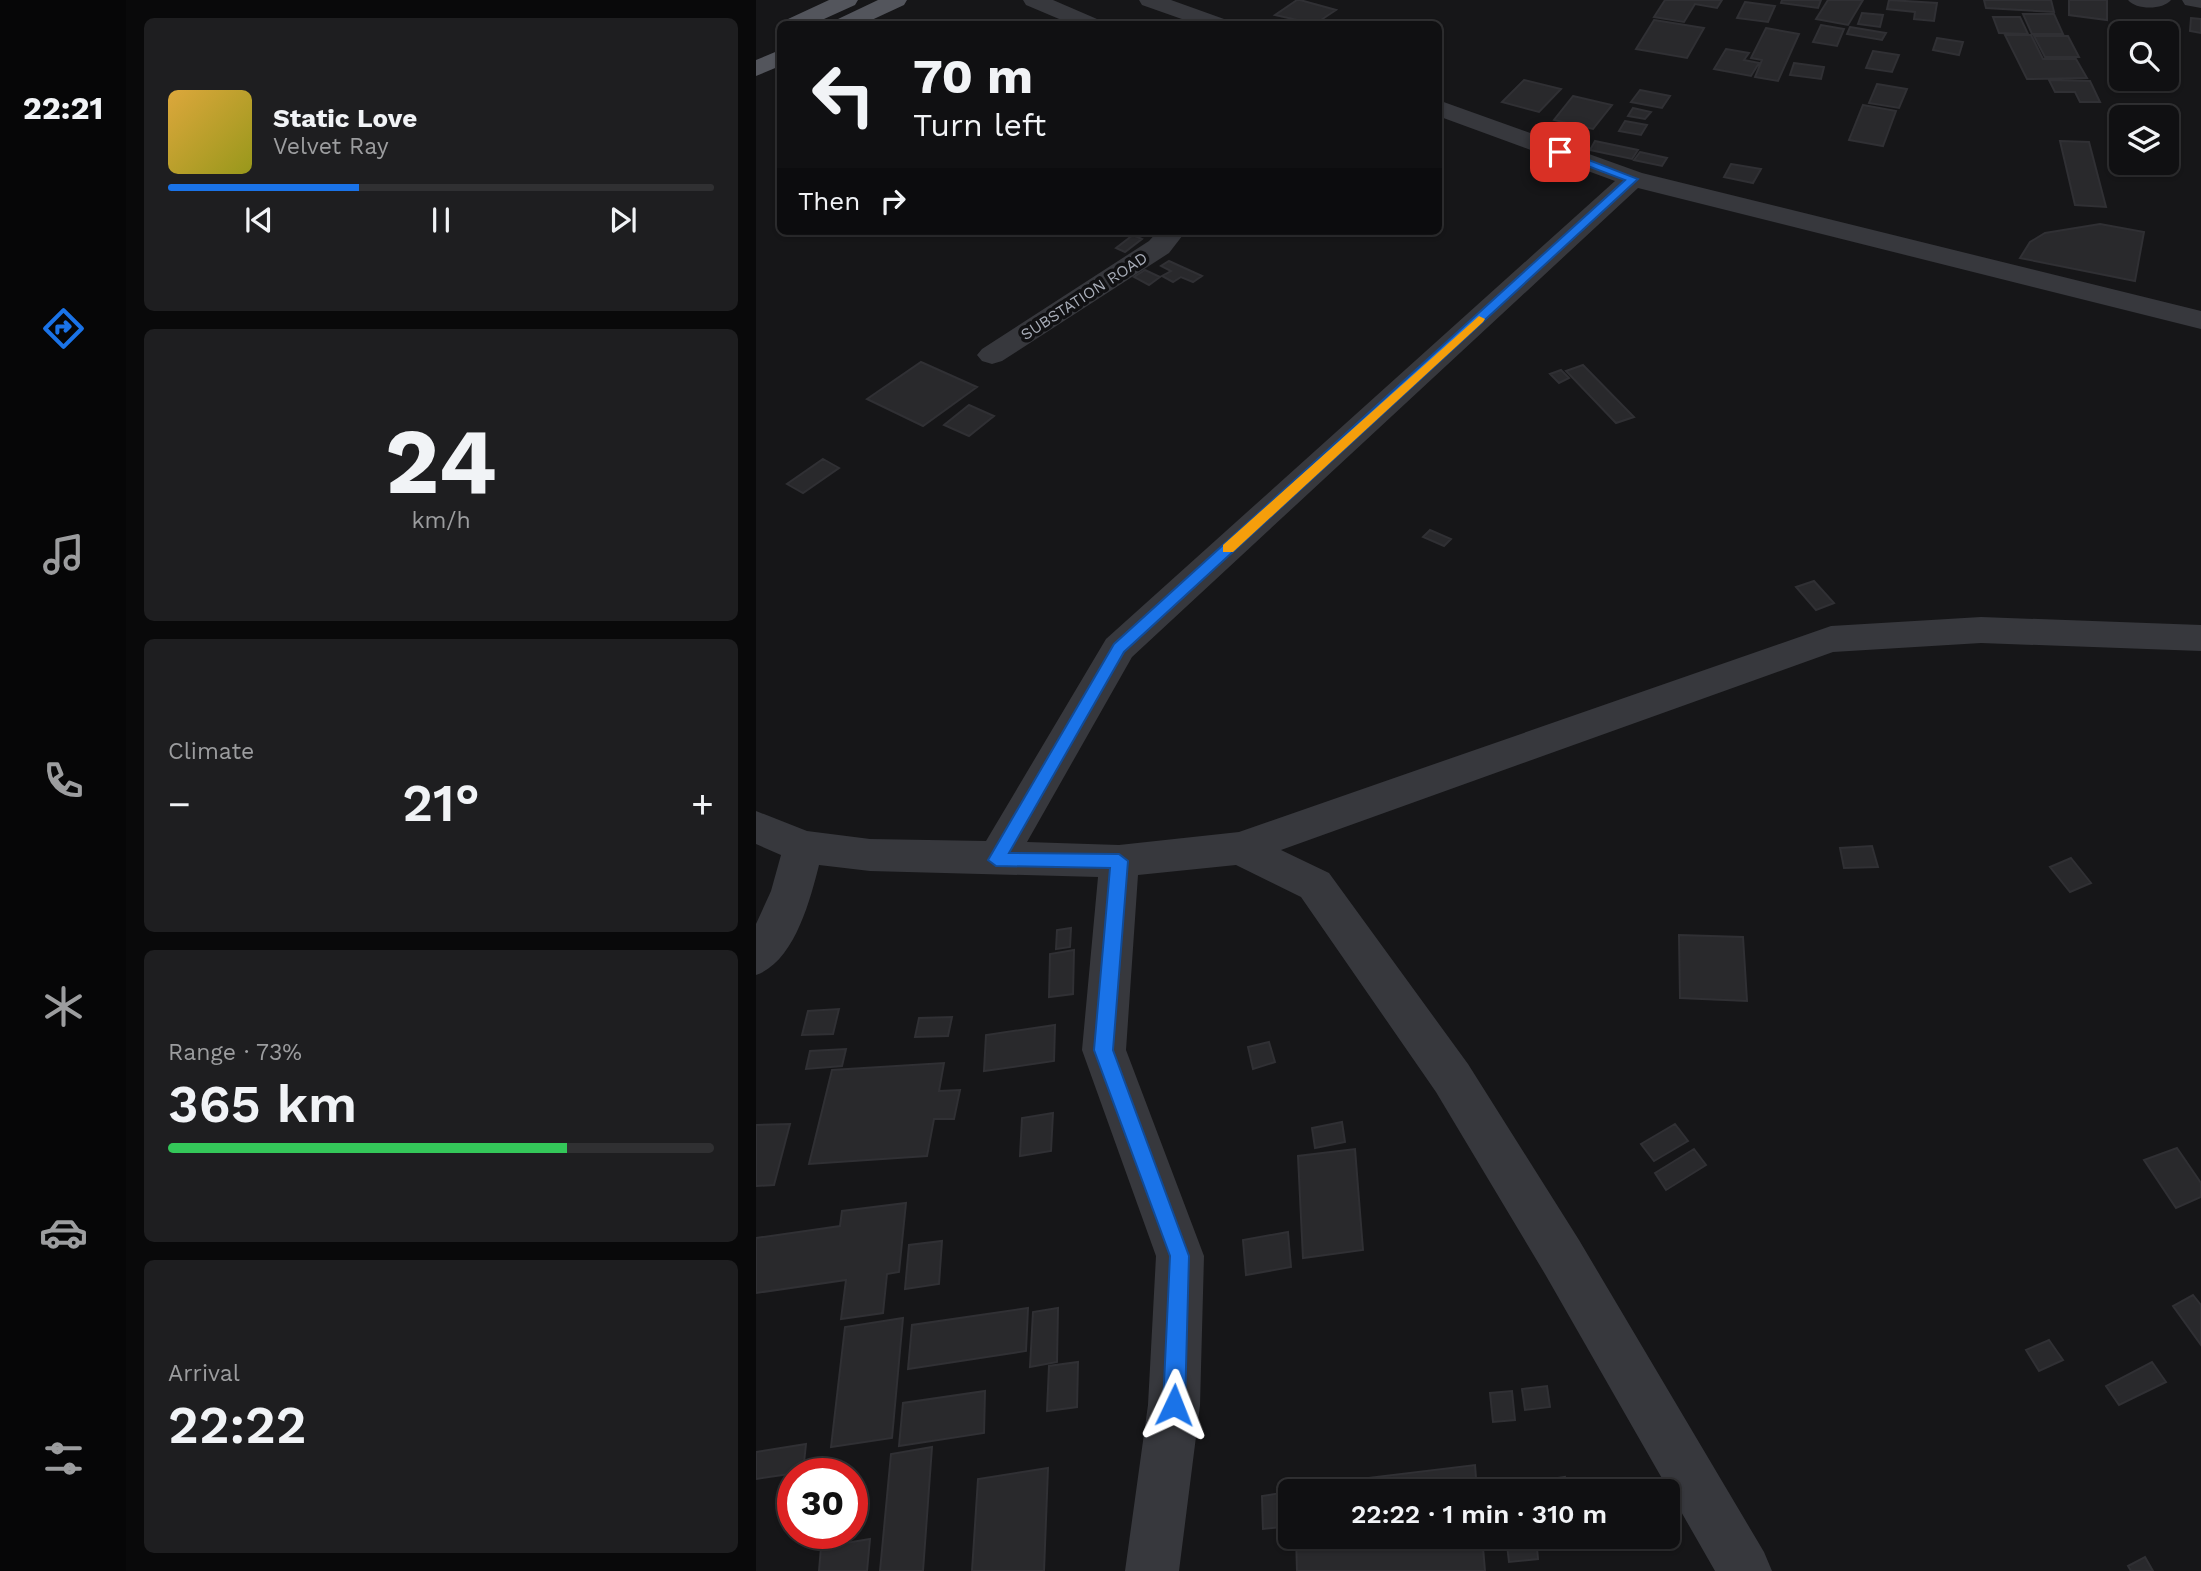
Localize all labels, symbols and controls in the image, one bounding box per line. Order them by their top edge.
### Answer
map controls [2109,21,2179,175]
button: search [2109,21,2179,91]
text: 70 m [913,47,1033,105]
icon: left [798,49,889,140]
text: 22:21 [23,89,103,127]
text: Static Love [273,103,417,133]
button: layers [2109,105,2179,175]
text: Turn left [913,106,1046,144]
pin [1530,122,1590,182]
text: Velvet Ray [273,133,389,160]
icon: arrive [1541,133,1579,171]
icon: right [874,182,912,220]
text: Then [798,186,860,216]
icon: previous [240,201,278,239]
icon: pause [422,201,460,239]
icon: next [604,201,642,239]
street label: SUBSTATION ROAD [1017,248,1151,344]
icon: directions [39,304,88,353]
text: 24 [385,408,497,515]
text: km/h [411,507,471,534]
icon: music [39,530,88,579]
text: Climate [168,738,254,765]
icon: phone [39,756,88,805]
text: 21° [402,773,480,834]
text: − [168,782,191,826]
text: + [691,782,714,826]
icon: climate [39,982,88,1031]
text: Range · 73% [168,1039,302,1066]
text: 365 km [168,1074,357,1135]
icon: car [39,1208,88,1257]
text: Arrival [168,1360,240,1387]
position arrow [1137,1368,1211,1442]
text: 22:22 [168,1395,307,1456]
icon: filters [39,1434,88,1483]
speed limit sign: 30 [777,1458,868,1549]
text: 22:22 · 1 min · 310 m [1351,1499,1607,1529]

